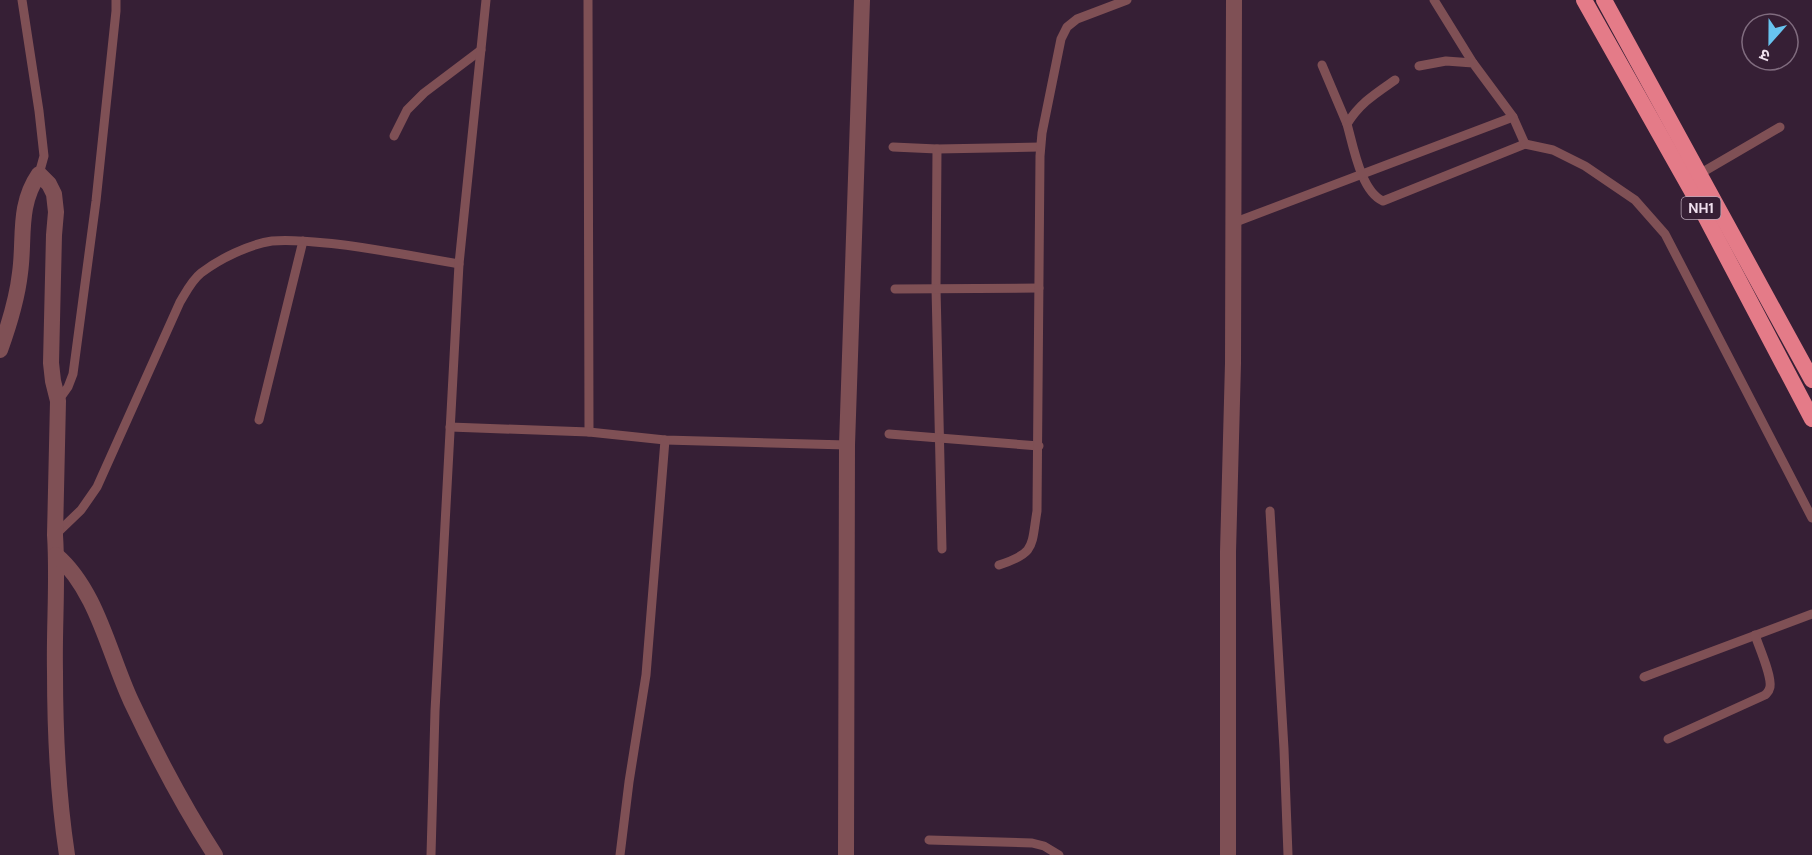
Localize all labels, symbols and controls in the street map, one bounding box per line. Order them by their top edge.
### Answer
north arrow [1740,12,1800,72]
text: उ [1756,44,1773,67]
road number: NH1 [1682,197,1720,219]

